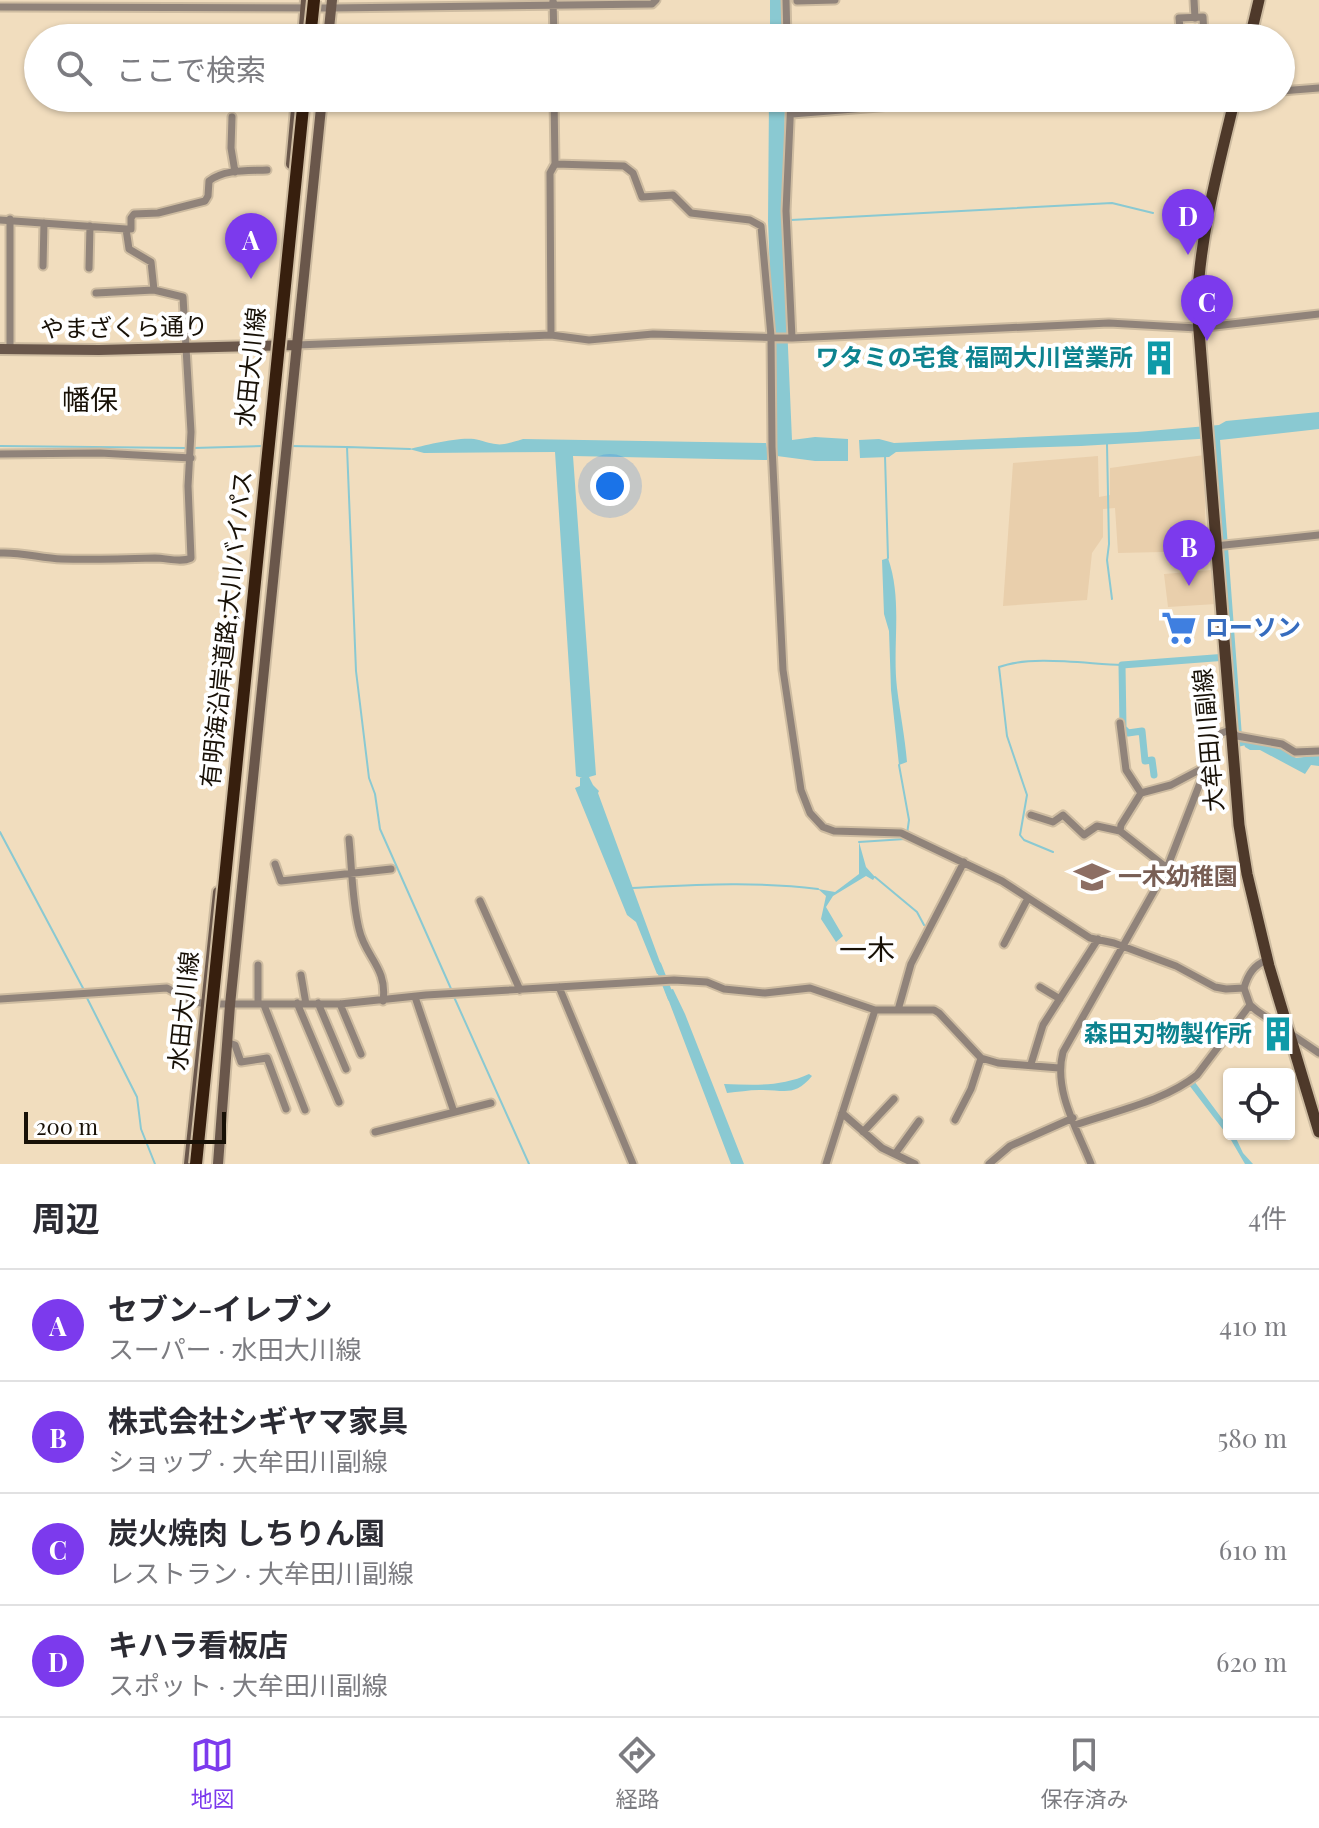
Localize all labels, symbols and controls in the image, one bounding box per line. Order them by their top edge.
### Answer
search box [24,24,1295,112]
icon: search [52,46,96,90]
text: ここで検索 [116,49,266,89]
pin: D [1162,189,1214,255]
pin: A [225,213,277,279]
pin: C [1181,275,1233,341]
street label: 水田大川線 [227,305,271,428]
street label: やまざくら通り [40,309,208,343]
building icon: ワタミの宅食 福岡大川営業所 [1140,339,1178,377]
place label: ワタミの宅食 福岡大川営業所 [815,340,1133,372]
district label: 幡保 [62,380,118,417]
your location [590,466,630,506]
street label: 有明海沿岸道路;大川バイパス [192,469,258,789]
pin: B [1163,520,1215,586]
supermarket icon: ローソン [1160,609,1198,647]
place label: ローソン [1205,610,1301,642]
street label: 大牟田川副線 [1185,667,1229,813]
school or university icon: 一木幼稚園 [1073,858,1111,896]
place label: 一木幼稚園 [1118,859,1238,891]
district label: 一木 [839,930,895,967]
street label: 水田大川線 [160,949,204,1072]
building icon: 森田刃物製作所 [1259,1015,1297,1053]
place label: 森田刃物製作所 [1084,1016,1252,1048]
map controls [1223,1068,1295,1140]
button: locate [1223,1068,1295,1140]
scale bar [24,1108,226,1144]
text: 200 m [36,1111,98,1141]
text: 周辺 [32,1194,100,1240]
text: 4件 [1248,1200,1287,1235]
text: セブン-イレブン [108,1288,332,1328]
text: A [49,1308,67,1343]
text: 410 m [1219,1308,1287,1343]
text: スーパー · 水田大川線 [108,1331,362,1366]
text: 株式会社シギヤマ家具 [108,1400,408,1440]
text: B [49,1420,67,1455]
text: 580 m [1218,1420,1287,1455]
text: ショップ · 大牟田川副線 [108,1443,388,1478]
text: 炭火焼肉 しちりん園 [108,1512,385,1552]
text: C [49,1532,67,1567]
text: 610 m [1219,1532,1287,1567]
text: レストラン · 大牟田川副線 [108,1555,414,1590]
text: キハラ看板店 [108,1624,288,1664]
text: D [48,1644,68,1679]
text: 620 m [1216,1644,1287,1679]
text: スポット · 大牟田川副線 [108,1667,388,1702]
tab: 地図 [190,1733,235,1813]
tab: 経路 [615,1733,660,1813]
tab: 保存済み [1040,1733,1129,1813]

